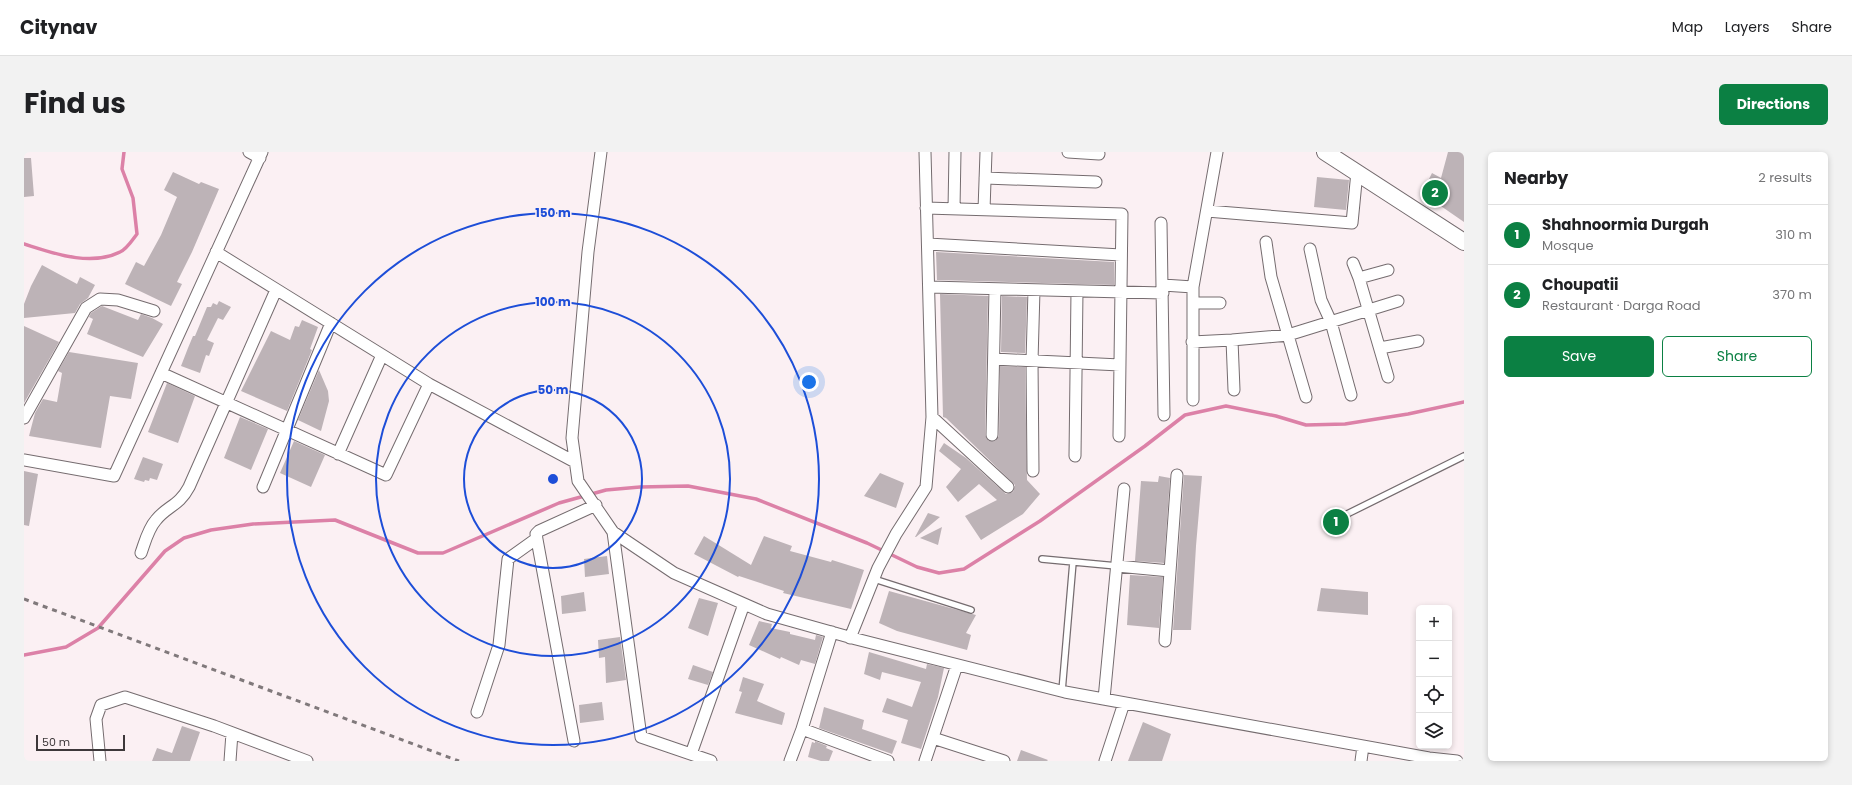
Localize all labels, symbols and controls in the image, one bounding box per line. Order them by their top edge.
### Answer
text: Citynav [20,14,97,41]
text: Map [1672,17,1703,37]
text: Layers [1725,17,1769,37]
text: Share [1791,17,1832,37]
text: Find us [24,84,126,123]
button: Directions [1719,84,1828,125]
text: Nearby [1504,166,1568,190]
text: 2 results [1758,168,1812,187]
pin: 2 [1422,178,1448,208]
text: 150 m [535,204,571,221]
text: Shahnoormia Durgah [1542,214,1709,235]
text: 1 [1515,225,1519,244]
text: 310 m [1775,225,1812,244]
text: Mosque [1542,236,1593,255]
text: Choupatii [1542,274,1619,295]
text: 2 [1513,285,1521,304]
text: 370 m [1772,285,1812,304]
text: 100 m [535,293,571,310]
text: Restaurant · Darga Road [1542,296,1701,315]
button: Save [1504,336,1654,377]
button: Share [1662,336,1812,377]
your location [799,372,819,392]
text: 50 m [538,381,569,398]
centre of rings [546,472,560,486]
pin: 1 [1323,507,1349,537]
map controls [1416,605,1452,749]
button: + [1416,605,1452,641]
button: − [1416,641,1452,677]
button: locate [1416,677,1452,713]
button: layers [1416,713,1452,749]
scale bar [36,733,125,752]
text: 50 m [42,734,70,750]

